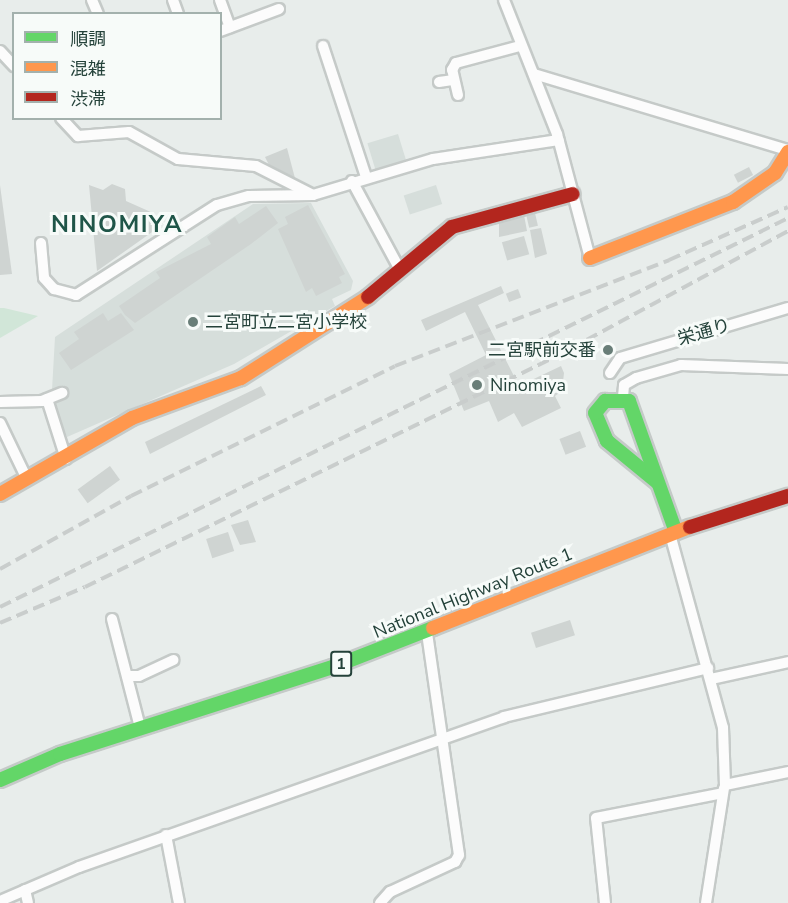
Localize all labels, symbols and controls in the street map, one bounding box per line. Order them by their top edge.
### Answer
legend [12,12,222,120]
text: 順調 [70,27,106,51]
text: 混雑 [70,57,106,81]
text: 渋滞 [70,87,106,111]
district label: NINOMIYA [51,211,183,239]
place label: 二宮町立二宮小学校 [205,311,367,333]
street label: 栄通り [675,314,733,350]
marker: 二宮町立二宮小学校 [186,315,200,329]
place label: 二宮駅前交番 [488,339,596,361]
marker: 二宮駅前交番 [601,343,615,357]
place label: Ninomiya [490,374,566,396]
marker: Ninomiya [468,376,486,394]
street label: National Highway Route 1 [370,543,576,643]
road number: 1 [329,651,353,677]

